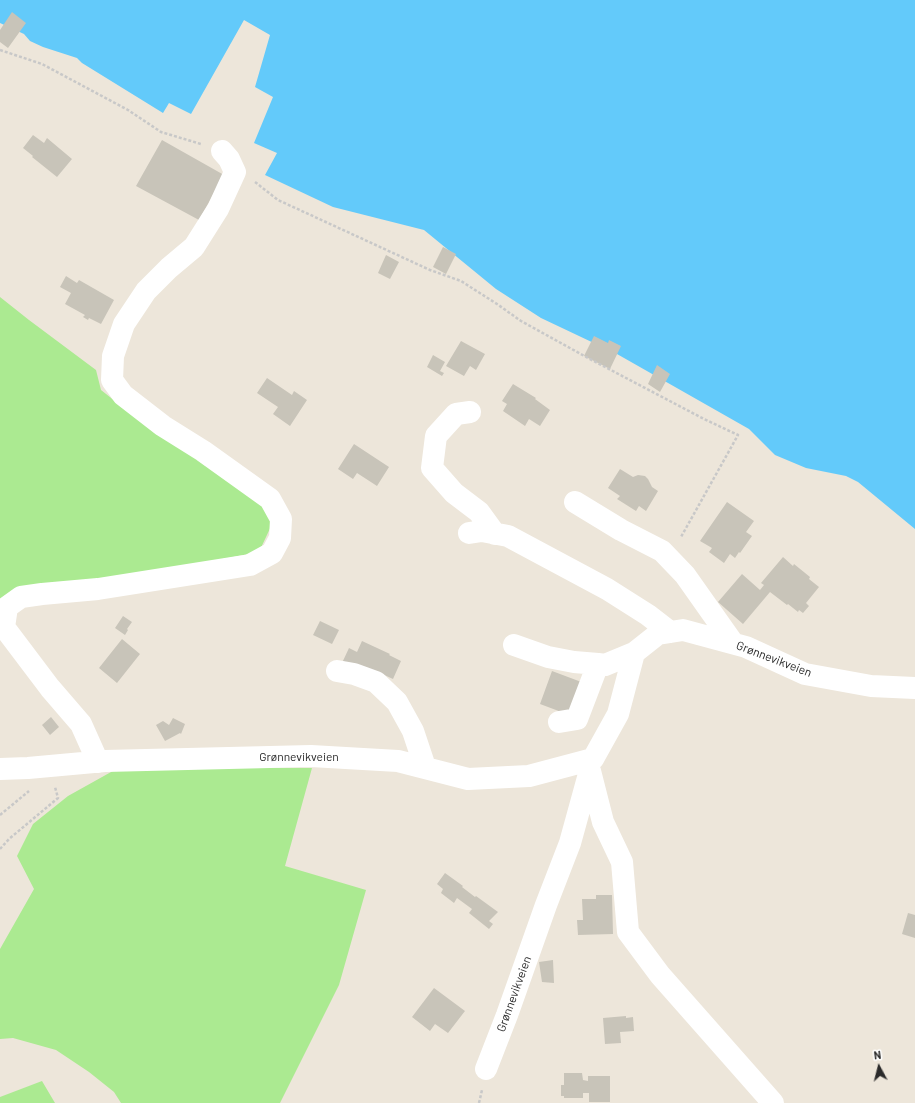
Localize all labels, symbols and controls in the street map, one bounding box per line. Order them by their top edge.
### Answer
street label: Grønnevikveien [734,638,814,680]
street label: Grønnevikveien [259,750,339,764]
street label: Grønnevikveien [494,954,534,1034]
north arrow [859,1047,899,1087]
text: N [873,1048,882,1061]

